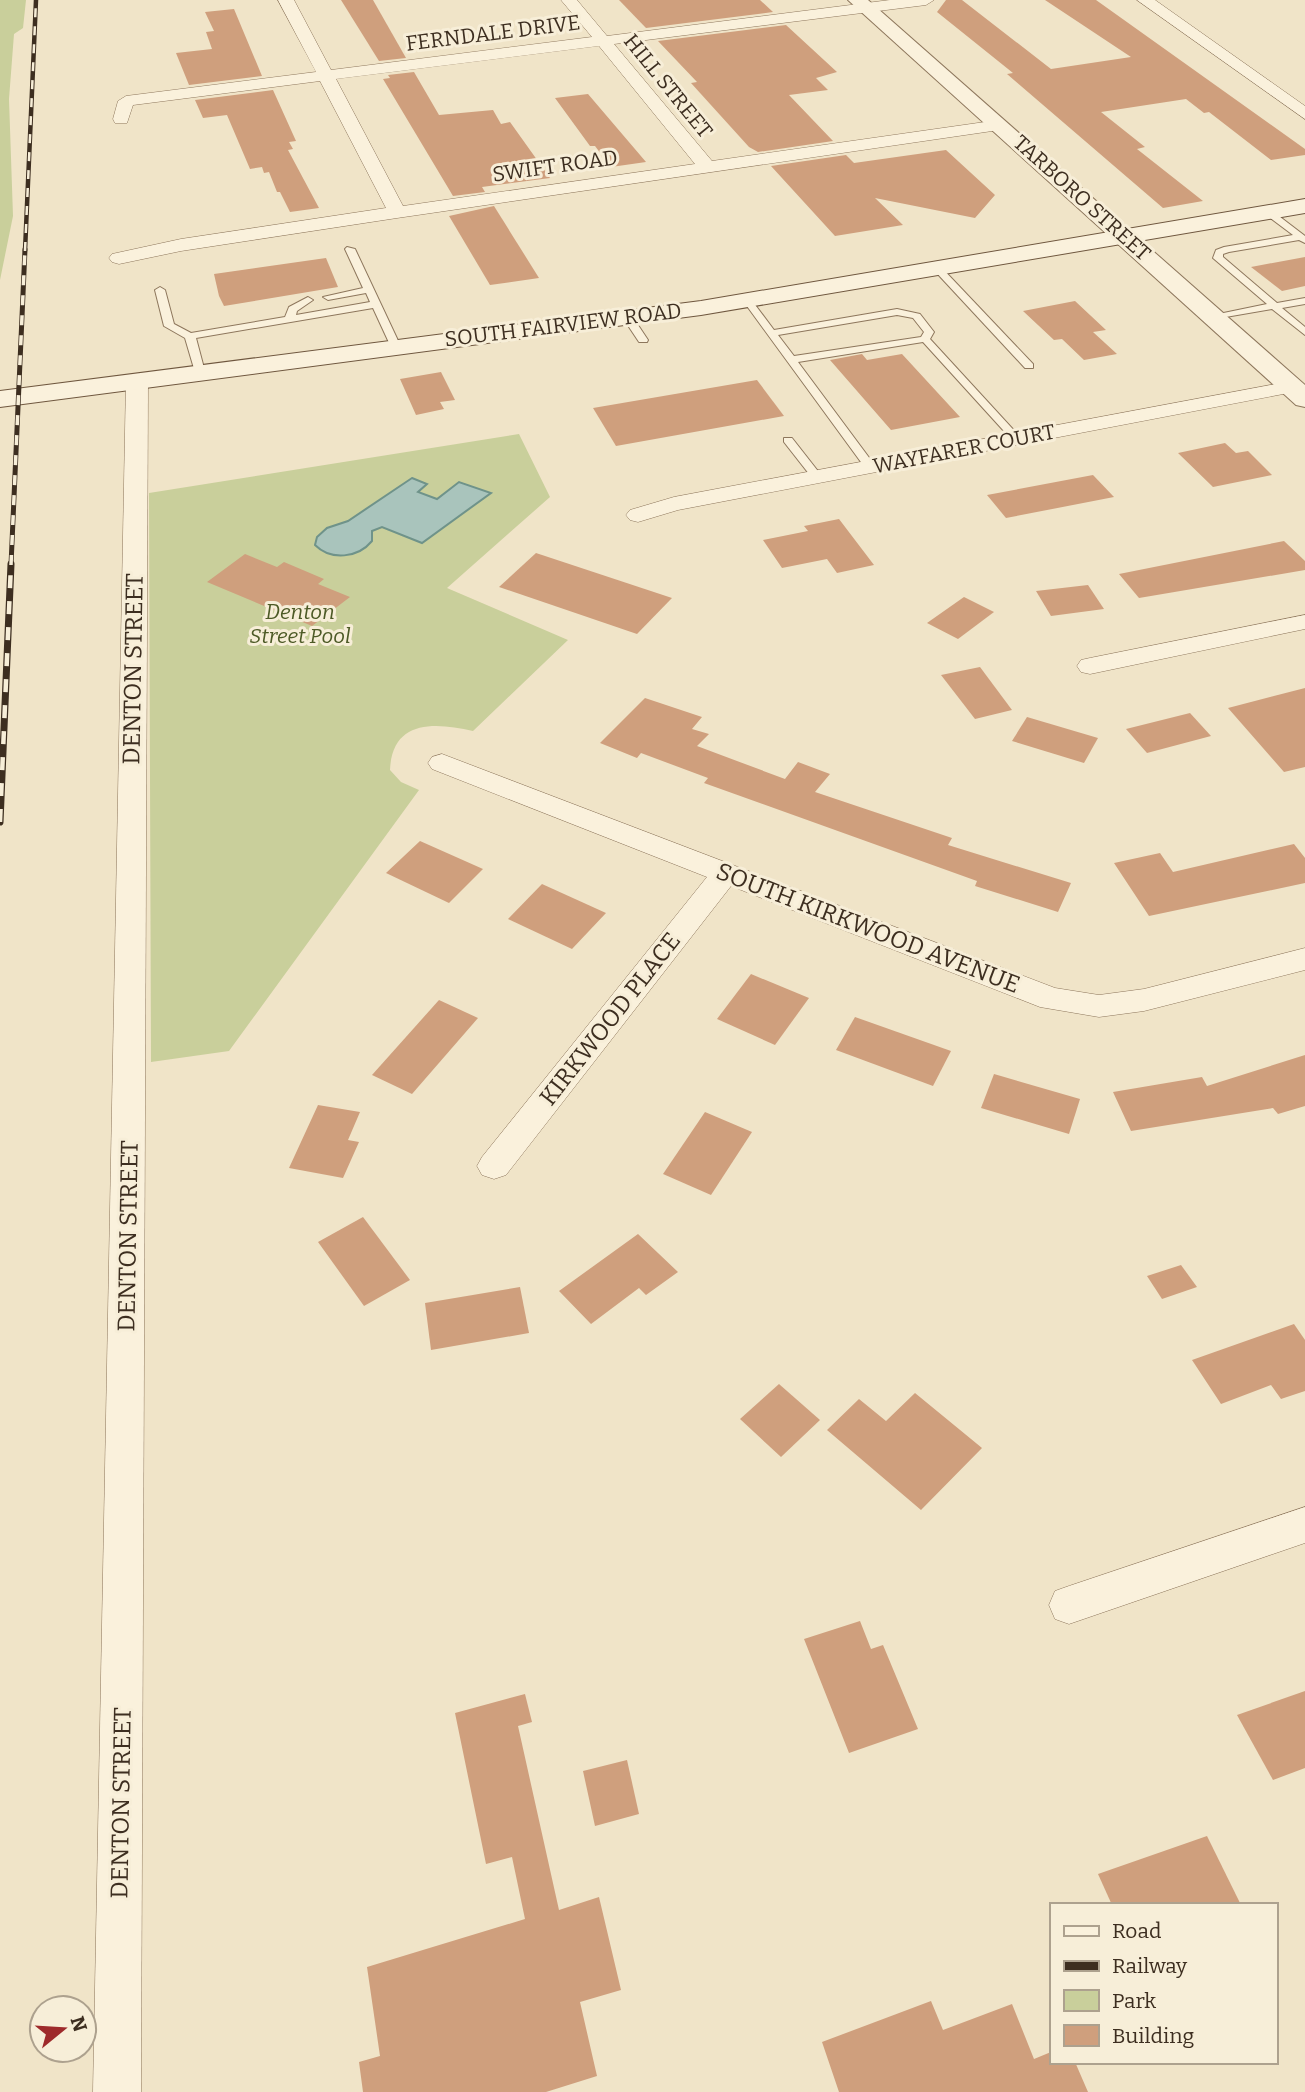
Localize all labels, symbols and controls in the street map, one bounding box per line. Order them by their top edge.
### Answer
street label: FERNDALE DRIVE [404,9,582,57]
street label: HILL STREET [618,29,718,143]
street label: TARBORO STREET [1008,130,1156,266]
street label: SWIFT ROAD [491,144,619,188]
street label: SOUTH FAIRVIEW ROAD [443,298,683,352]
street label: WAYFARER COURT [871,419,1057,479]
street label: DENTON STREET [117,573,149,765]
park label: Denton Street Pool [249,599,351,649]
street label: SOUTH KIRKWOOD AVENUE [712,857,1024,999]
street label: KIRKWOOD PLACE [534,927,686,1111]
street label: DENTON STREET [112,1140,144,1332]
street label: DENTON STREET [105,1707,137,1899]
legend [1050,1903,1277,2064]
text: Road [1112,1918,1161,1944]
text: Railway [1112,1953,1188,1979]
text: Park [1112,1988,1156,2014]
north arrow [28,1994,98,2064]
text: N [65,2013,92,2035]
text: Building [1112,2023,1195,2049]

